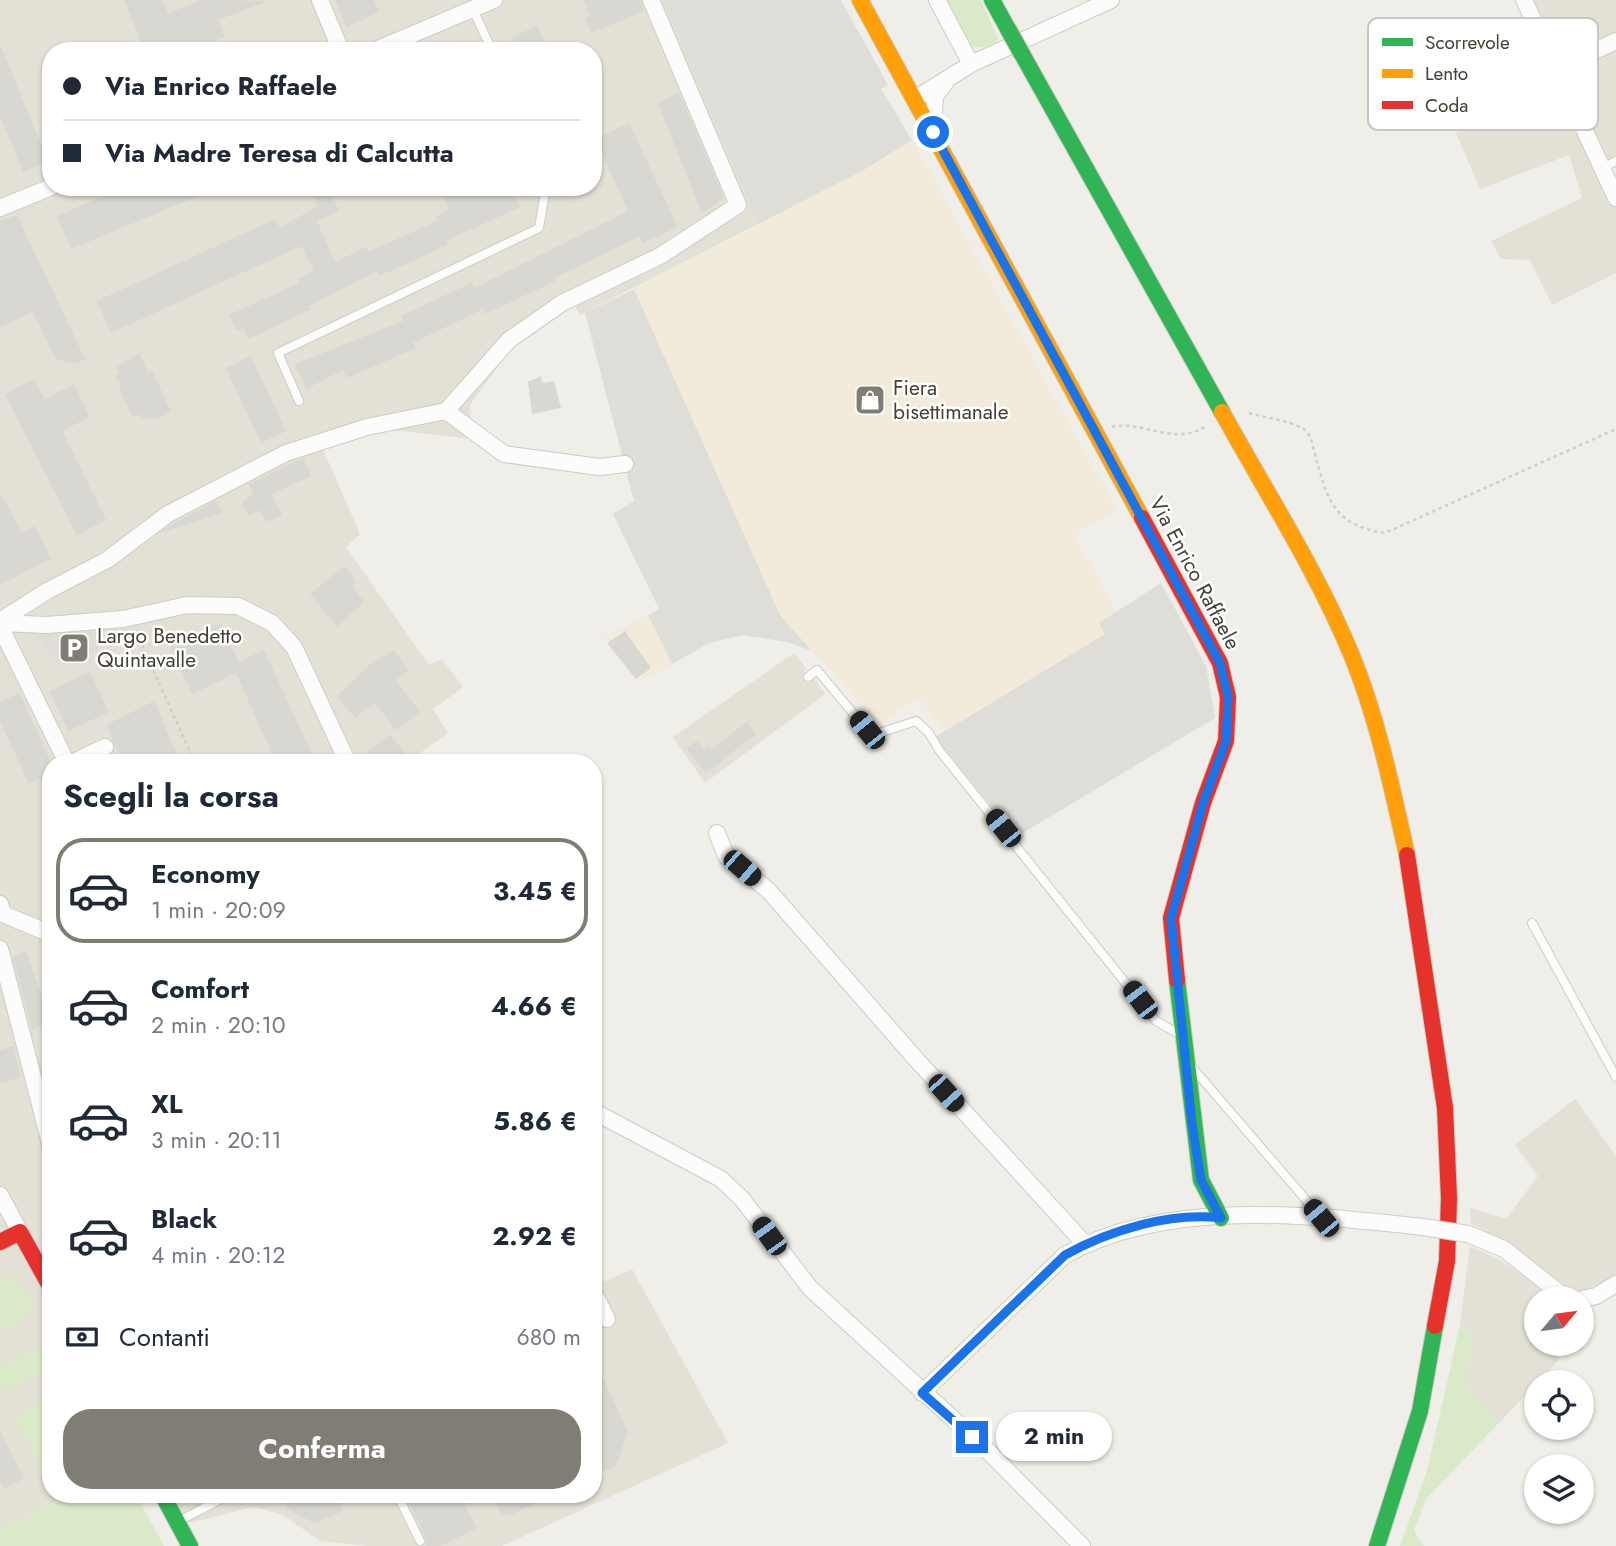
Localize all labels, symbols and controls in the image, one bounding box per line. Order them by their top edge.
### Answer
legend [1368,18,1598,130]
text: Scorrevole [1425,29,1510,56]
text: Lento [1425,60,1468,87]
text: Via Enrico Raffaele [105,67,337,105]
text: Coda [1425,92,1468,119]
route start [917,116,949,148]
text: Via Madre Teresa di Calcutta [105,134,454,172]
place label: Fiera bisettimanale [893,373,1009,427]
shop icon: Fiera bisettimanale [853,383,887,417]
street label: Via Enrico Raffaele [1142,491,1248,655]
place label: Largo Benedetto Quintavalle [97,621,242,675]
parking icon: Largo Benedetto Quintavalle [57,631,91,665]
car [846,707,889,753]
text: Scegli la corsa [63,773,279,819]
car [982,805,1025,851]
car [720,846,765,890]
text: Economy [151,855,260,893]
icon: car [67,859,130,922]
text: 3.45 € [493,872,577,910]
text: 1 min · 20:09 [151,893,286,927]
text: Comfort [151,970,249,1008]
icon: car [67,974,130,1037]
car [1119,977,1162,1023]
text: 4.66 € [491,987,577,1025]
text: 2 min · 20:10 [151,1008,286,1042]
car [925,1070,968,1116]
text: XL [151,1085,183,1123]
icon: car [67,1089,130,1152]
text: 5.86 € [493,1102,577,1140]
text: 3 min · 20:11 [151,1123,282,1157]
car [1300,1195,1343,1241]
text: Black [151,1200,217,1238]
icon: car [67,1204,130,1267]
car [749,1213,790,1259]
text: 2.92 € [492,1217,577,1255]
text: 4 min · 20:12 [151,1238,285,1272]
north arrow [1524,1286,1594,1356]
map controls [1524,1286,1594,1524]
icon: cash [63,1318,101,1356]
text: Contanti [119,1318,210,1356]
text: 680 m [517,1320,581,1354]
button: locate [1524,1370,1594,1440]
button: Conferma [63,1409,581,1489]
callout: 2 min [996,1412,1112,1462]
text: 2 min [1024,1419,1084,1453]
route end [956,1421,988,1453]
button: layers [1524,1454,1594,1524]

